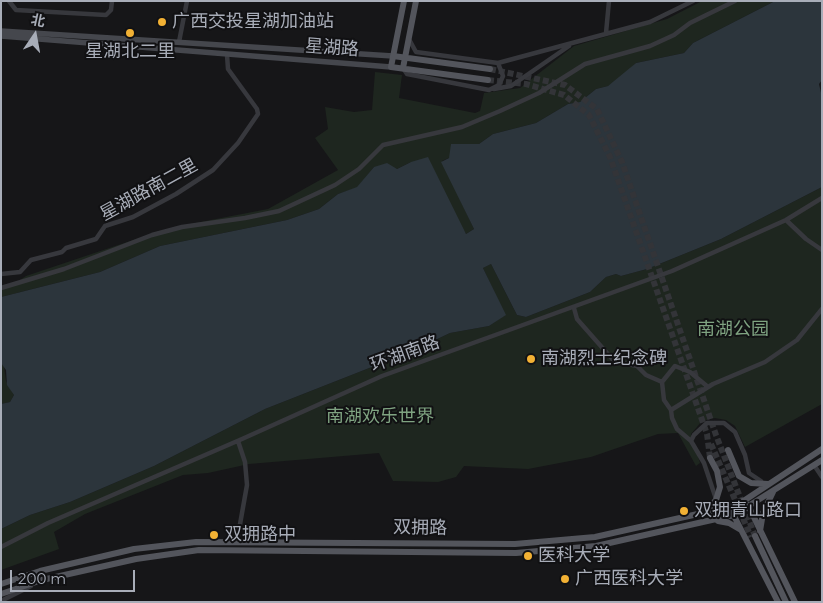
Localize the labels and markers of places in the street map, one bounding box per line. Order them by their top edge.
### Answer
place label: 广西交投星湖加油站 [172,11,334,33]
marker: 广西交投星湖加油站 [156,16,168,28]
marker: 星湖北二里 [124,27,136,39]
place label: 星湖北二里 [85,41,175,63]
place label: 南湖烈士纪念碑 [541,348,667,370]
marker: 南湖烈士纪念碑 [525,353,537,365]
place label: 双拥青山路口 [694,500,802,522]
marker: 双拥青山路口 [678,505,690,517]
place label: 双拥路中 [224,524,296,546]
marker: 双拥路中 [208,529,220,541]
place label: 医科大学 [538,545,610,567]
marker: 医科大学 [522,550,534,562]
place label: 广西医科大学 [575,568,683,590]
marker: 广西医科大学 [559,573,571,585]

